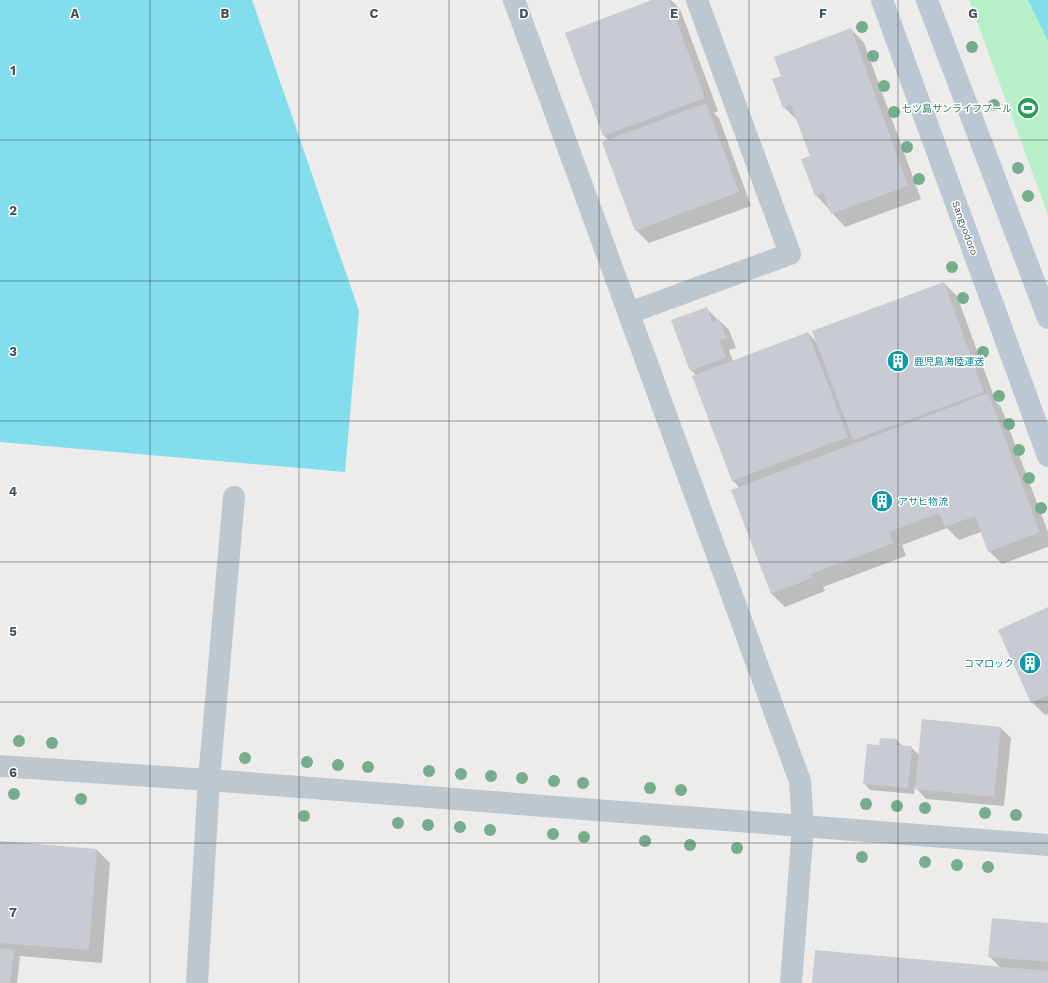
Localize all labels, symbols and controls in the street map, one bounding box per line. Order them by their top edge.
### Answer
text: A [71,6,80,21]
text: B [221,6,230,21]
text: C [370,6,379,21]
text: D [519,6,529,21]
text: E [670,6,678,21]
text: F [819,6,827,21]
text: G [968,6,978,21]
text: 1 [10,63,16,78]
sports icon: 七ツ島サンライフプール [1015,95,1041,121]
place label: 七ツ島サンライフプール [902,103,1012,114]
street label: Sangyodoro [950,199,980,257]
text: 2 [9,203,17,218]
text: 3 [9,344,17,359]
building icon: 鹿児島海陸運送 [885,348,911,374]
place label: 鹿児島海陸運送 [914,356,984,367]
text: 4 [9,484,18,499]
building icon: アサヒ物流 [869,488,895,514]
place label: アサヒ物流 [898,496,948,507]
text: 5 [9,624,17,639]
building icon: コマロック [1017,650,1043,676]
place label: コマロック [964,658,1014,669]
text: 6 [9,765,17,780]
text: 7 [9,905,17,920]

